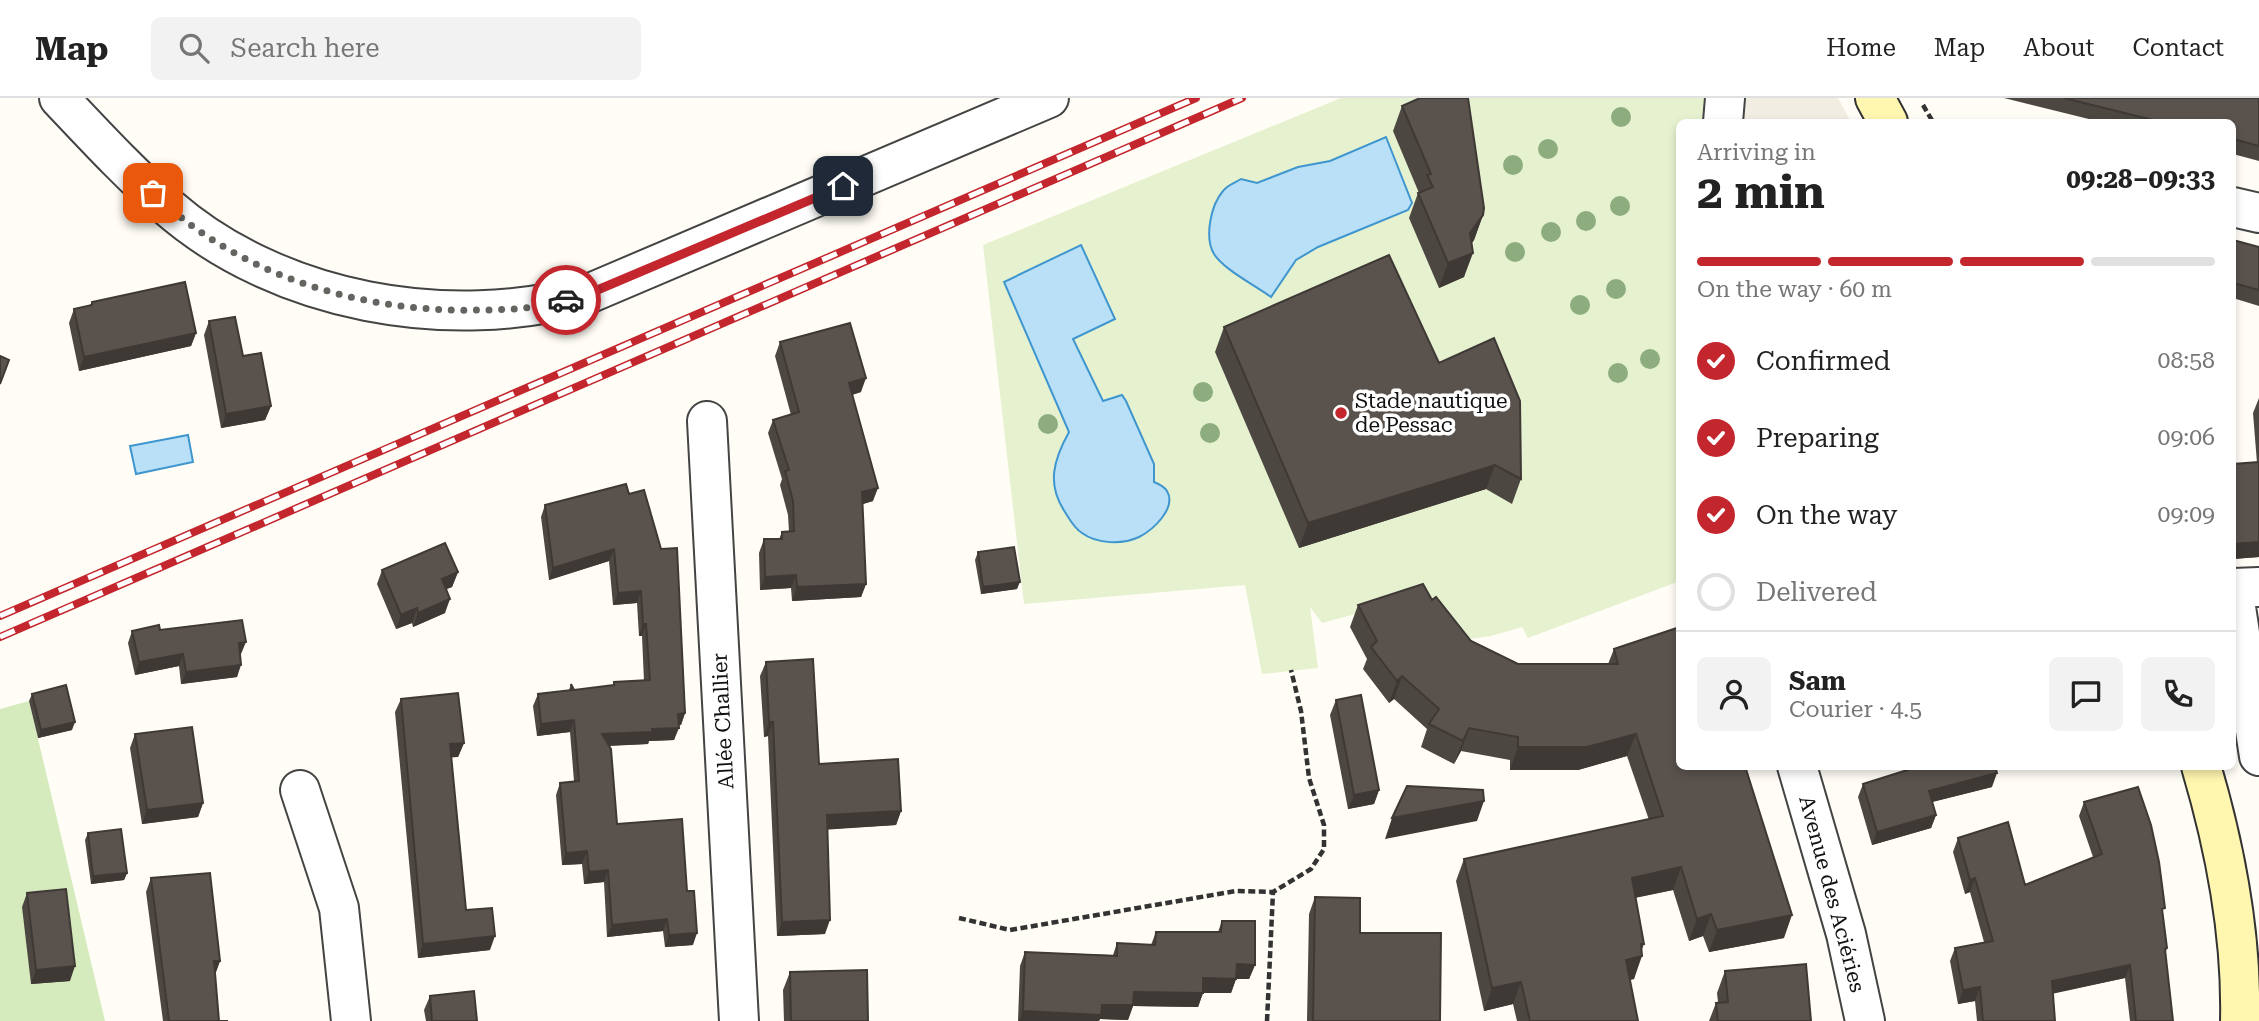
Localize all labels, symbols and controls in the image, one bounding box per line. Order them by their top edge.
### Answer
search box [151,17,641,80]
text: Map [35,29,109,68]
icon: search [175,29,213,67]
text: Search here [231,33,380,63]
text: Home [1826,34,1896,62]
text: Map [1934,34,1985,62]
text: About [2023,34,2094,62]
text: Contact [2132,34,2224,62]
text: Arriving in [1697,139,1816,166]
pin [813,156,873,216]
pin [123,163,183,223]
text: 09:28–09:33 [2066,164,2215,194]
text: 2 min [1697,165,1825,219]
icon: home [824,167,862,205]
icon: bag [134,174,172,212]
courier [531,265,601,335]
text: On the way · 60 m [1697,276,1892,303]
icon: car [547,281,585,319]
icon: check [1697,342,1735,380]
text: Confirmed [1756,346,1891,376]
text: 08:58 [2158,347,2215,374]
place label: Stade nautique de Pessac [1355,389,1508,437]
marker: Stade nautique de Pessac [1333,405,1349,421]
icon: check [1697,419,1735,457]
text: Preparing [1756,423,1879,453]
text: 09:06 [2158,424,2215,451]
icon: check [1697,496,1735,534]
text: On the way [1756,500,1897,530]
text: 09:09 [2158,501,2215,528]
text: Delivered [1756,577,1877,607]
street label: Allée Challier [707,652,739,790]
button: person [1697,657,1771,731]
button: chat [2049,657,2123,731]
button: phone [2141,657,2215,731]
text: Sam [1789,666,1846,696]
text: Courier · 4.5 [1789,696,1922,723]
street label: Avenue des Aciéries [1794,793,1870,995]

